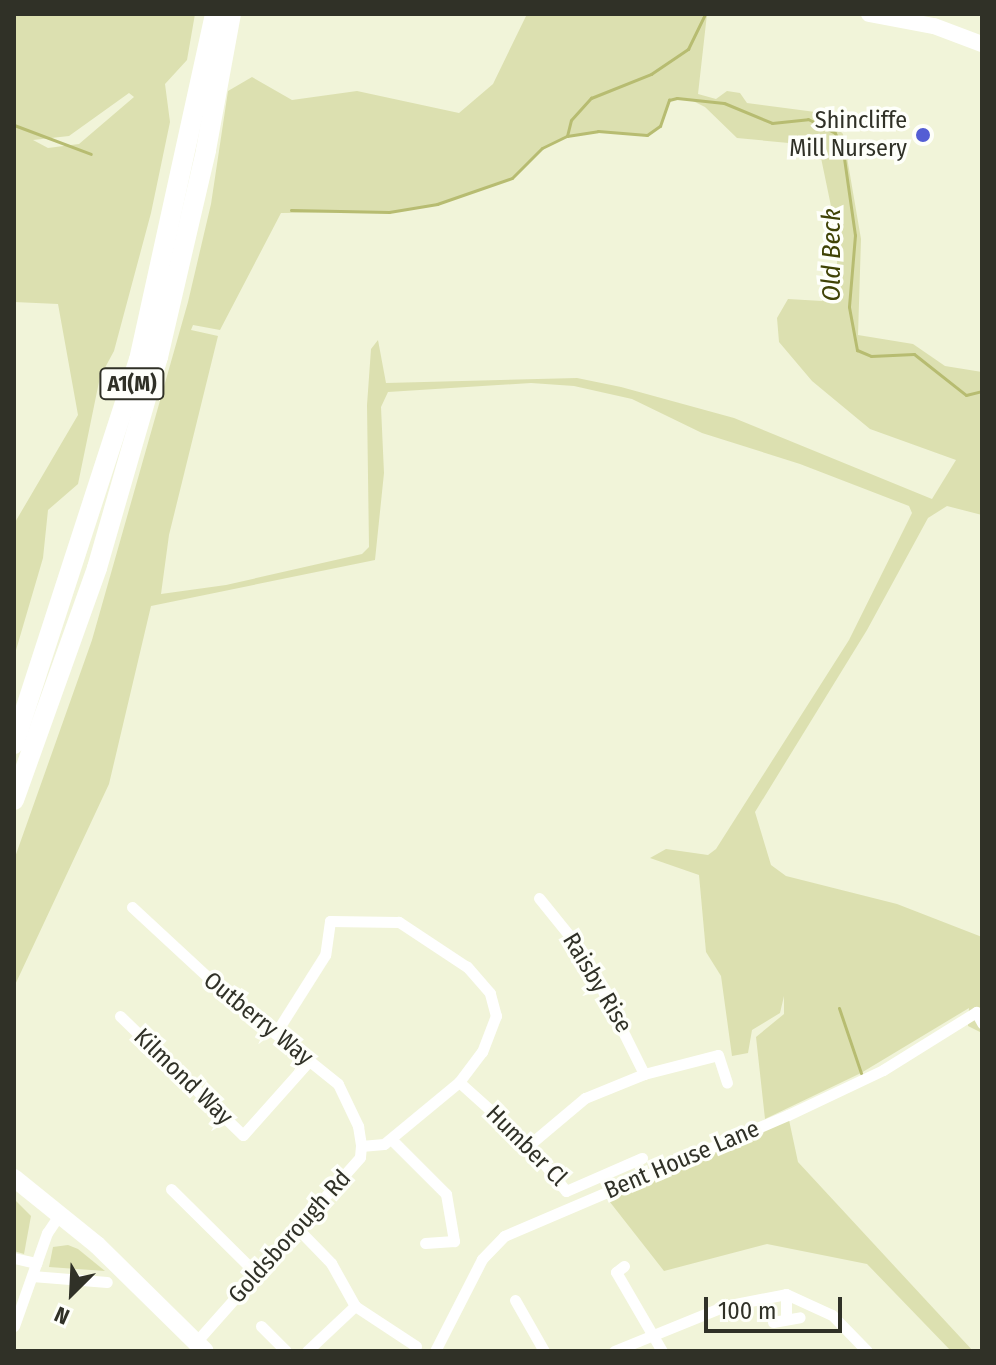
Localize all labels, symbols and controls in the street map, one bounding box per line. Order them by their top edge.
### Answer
place label: Shincliffe Mill Nursery [789,107,907,163]
marker: Shincliffe Mill Nursery [914,126,932,144]
water label: Old Beck [816,208,848,302]
road number: A1(M) [98,366,166,402]
street label: Raisby Rise [556,928,638,1038]
street label: Outberry Way [197,966,319,1072]
street label: Kilmond Way [127,1023,239,1131]
street label: Humber Cl [480,1100,572,1192]
street label: Bent House Lane [600,1114,764,1206]
street label: Goldsborough Rd [223,1165,357,1309]
north arrow [32,1253,112,1333]
scale bar [708,1281,846,1331]
text: 100 m [718,1297,776,1325]
text: N [51,1300,74,1330]

